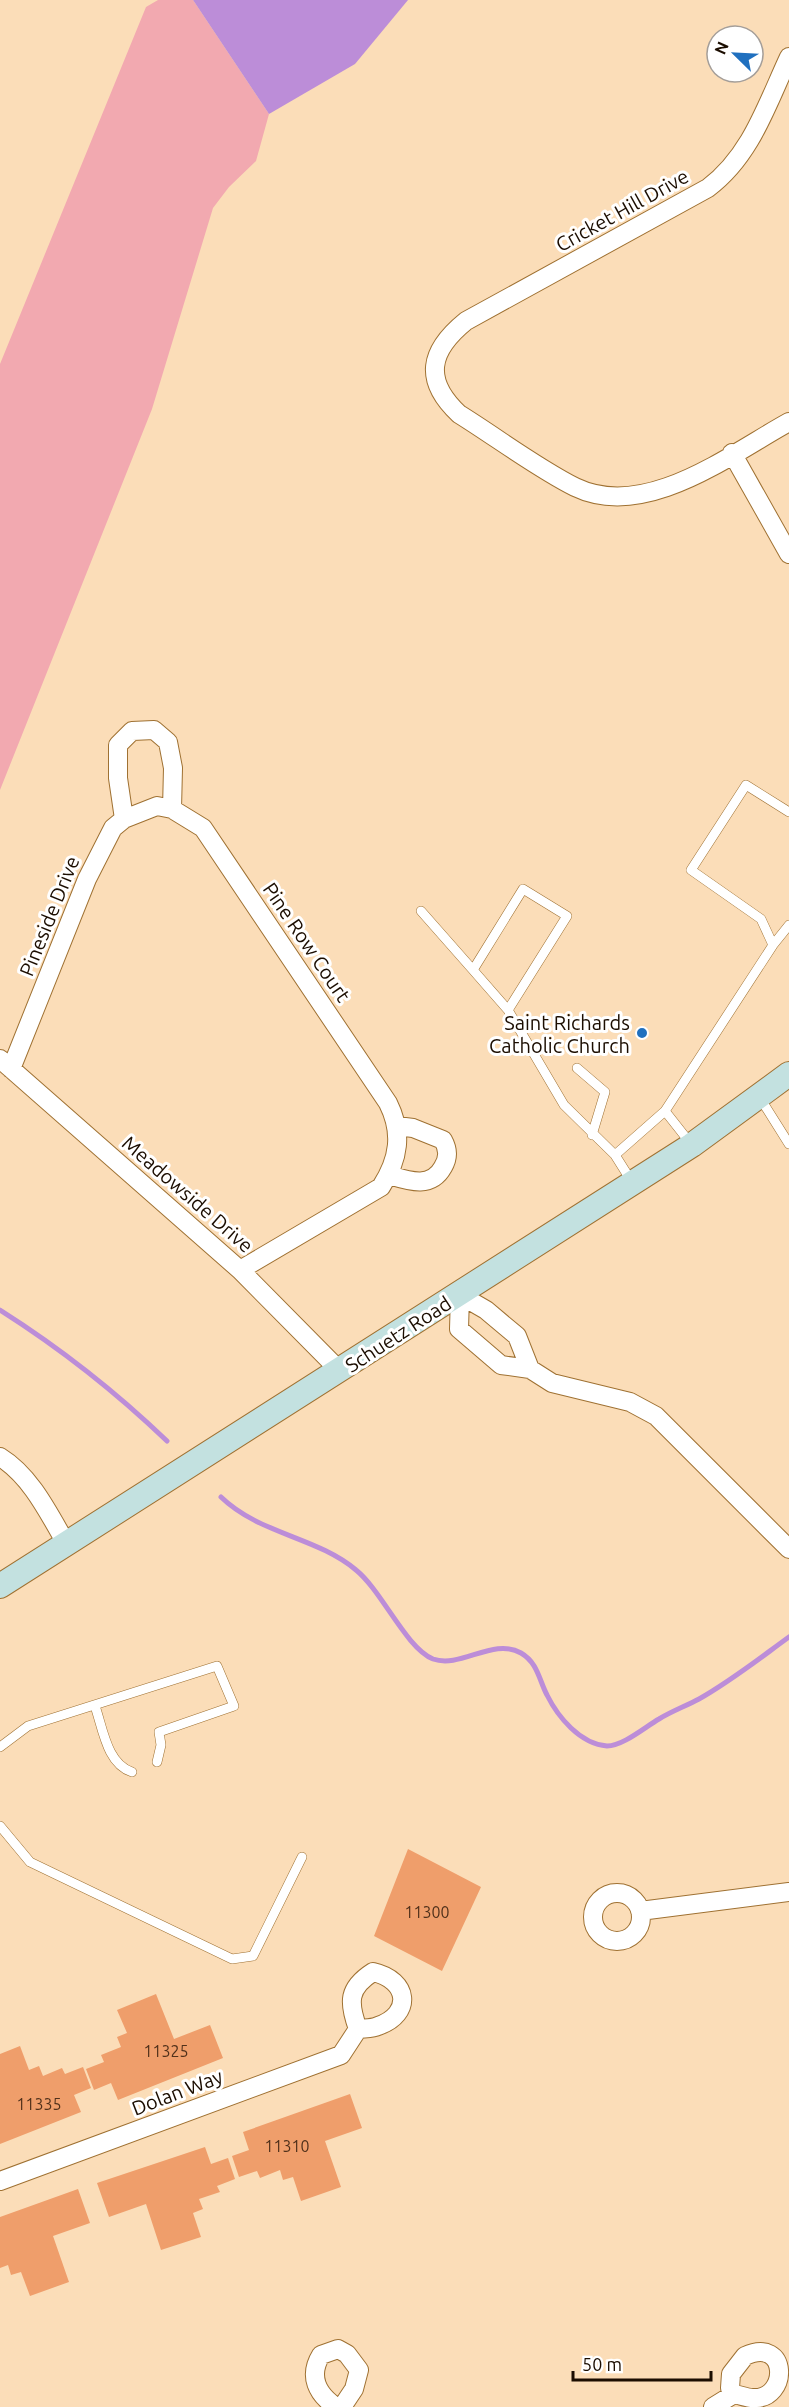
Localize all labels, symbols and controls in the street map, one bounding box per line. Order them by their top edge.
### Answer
north arrow [705,24,765,84]
text: N [711,39,732,57]
street label: Cricket Hill Drive [552,164,692,256]
street label: Pineside Drive [14,853,84,979]
street label: Pine Row Court [259,878,355,1006]
place label: Saint Richards Catholic Church [489,1011,630,1057]
marker: Saint Richards Catholic Church [635,1026,649,1040]
street label: Meadowside Drive [118,1131,258,1257]
street label: Schuetz Road [341,1291,455,1377]
house number: 11300 [404,1903,450,1921]
house number: 11325 [143,2042,189,2060]
street label: Dolan Way [128,2064,226,2120]
house number: 11335 [16,2095,62,2113]
house number: 11310 [264,2137,310,2155]
scale bar [573,2344,711,2382]
text: 50 m [582,2354,622,2374]

